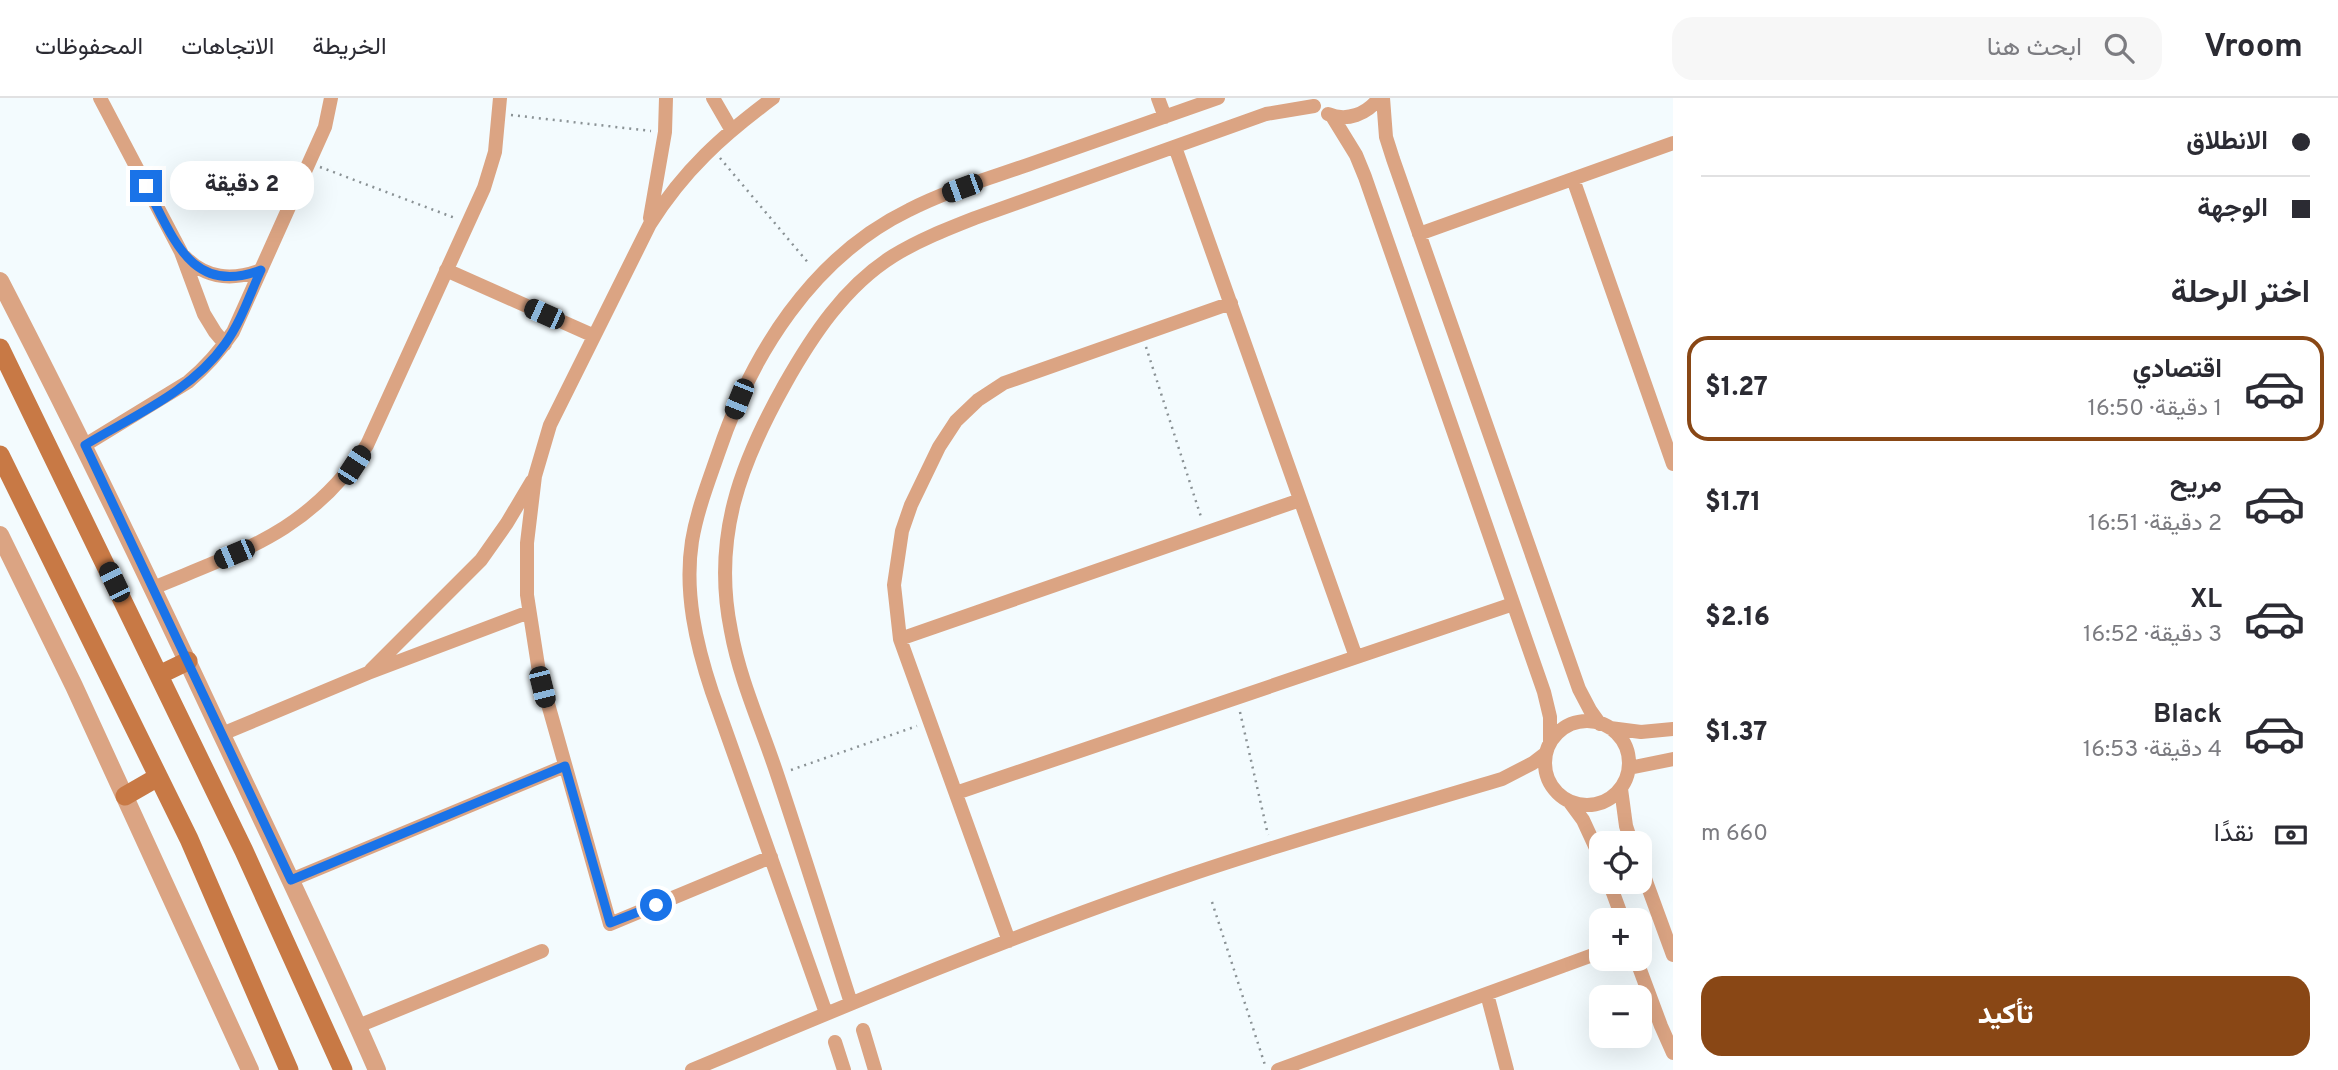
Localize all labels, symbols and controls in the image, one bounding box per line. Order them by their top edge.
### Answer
search box [1672,17,2162,80]
text: Vroom [2204,27,2303,69]
icon: search [2100,29,2138,67]
text: ابحث هنا [1987,32,2082,65]
text: المحفوظات [35,33,143,63]
text: الاتجاهات [181,33,274,63]
text: الخريطة [312,33,387,63]
text: الانطلاق [2186,126,2268,159]
callout: 2 دقيقة [170,162,314,210]
route end [130,170,162,202]
text: 2 دقيقة [205,171,279,200]
car [939,171,986,205]
text: الوجهة [2197,193,2268,226]
text: اختر الرحلة [2171,274,2310,314]
car [521,296,568,332]
text: اقتصادي [2133,354,2222,387]
icon: car [2243,357,2306,420]
text: $1.27 [1705,372,1768,405]
car [722,376,757,422]
text: 1 دقيقة · 16:50 [2087,395,2222,424]
car [334,442,375,488]
text: مريح [2170,469,2222,502]
icon: car [2243,472,2306,535]
text: $1.71 [1705,487,1761,520]
text: 2 دقيقة · 16:51 [2088,510,2222,539]
car [211,536,258,572]
car [96,559,133,605]
text: XL [2190,584,2222,617]
icon: car [2243,587,2306,650]
text: $2.16 [1705,602,1770,635]
text: 3 دقيقة · 16:52 [2083,621,2222,650]
car [527,664,558,710]
text: Black [2153,699,2222,732]
icon: car [2243,702,2306,765]
text: $1.37 [1705,717,1767,750]
text: 4 دقيقة · 16:53 [2083,736,2222,765]
icon: cash [2272,816,2310,854]
text: نقدًا [2214,818,2254,851]
text: 660 m [1701,820,1768,849]
map controls [1589,831,1652,1048]
button: locate [1589,831,1652,894]
route start [640,889,672,921]
button: + [1589,908,1652,971]
button: تأكيد [1701,976,2310,1056]
button: − [1589,985,1652,1048]

